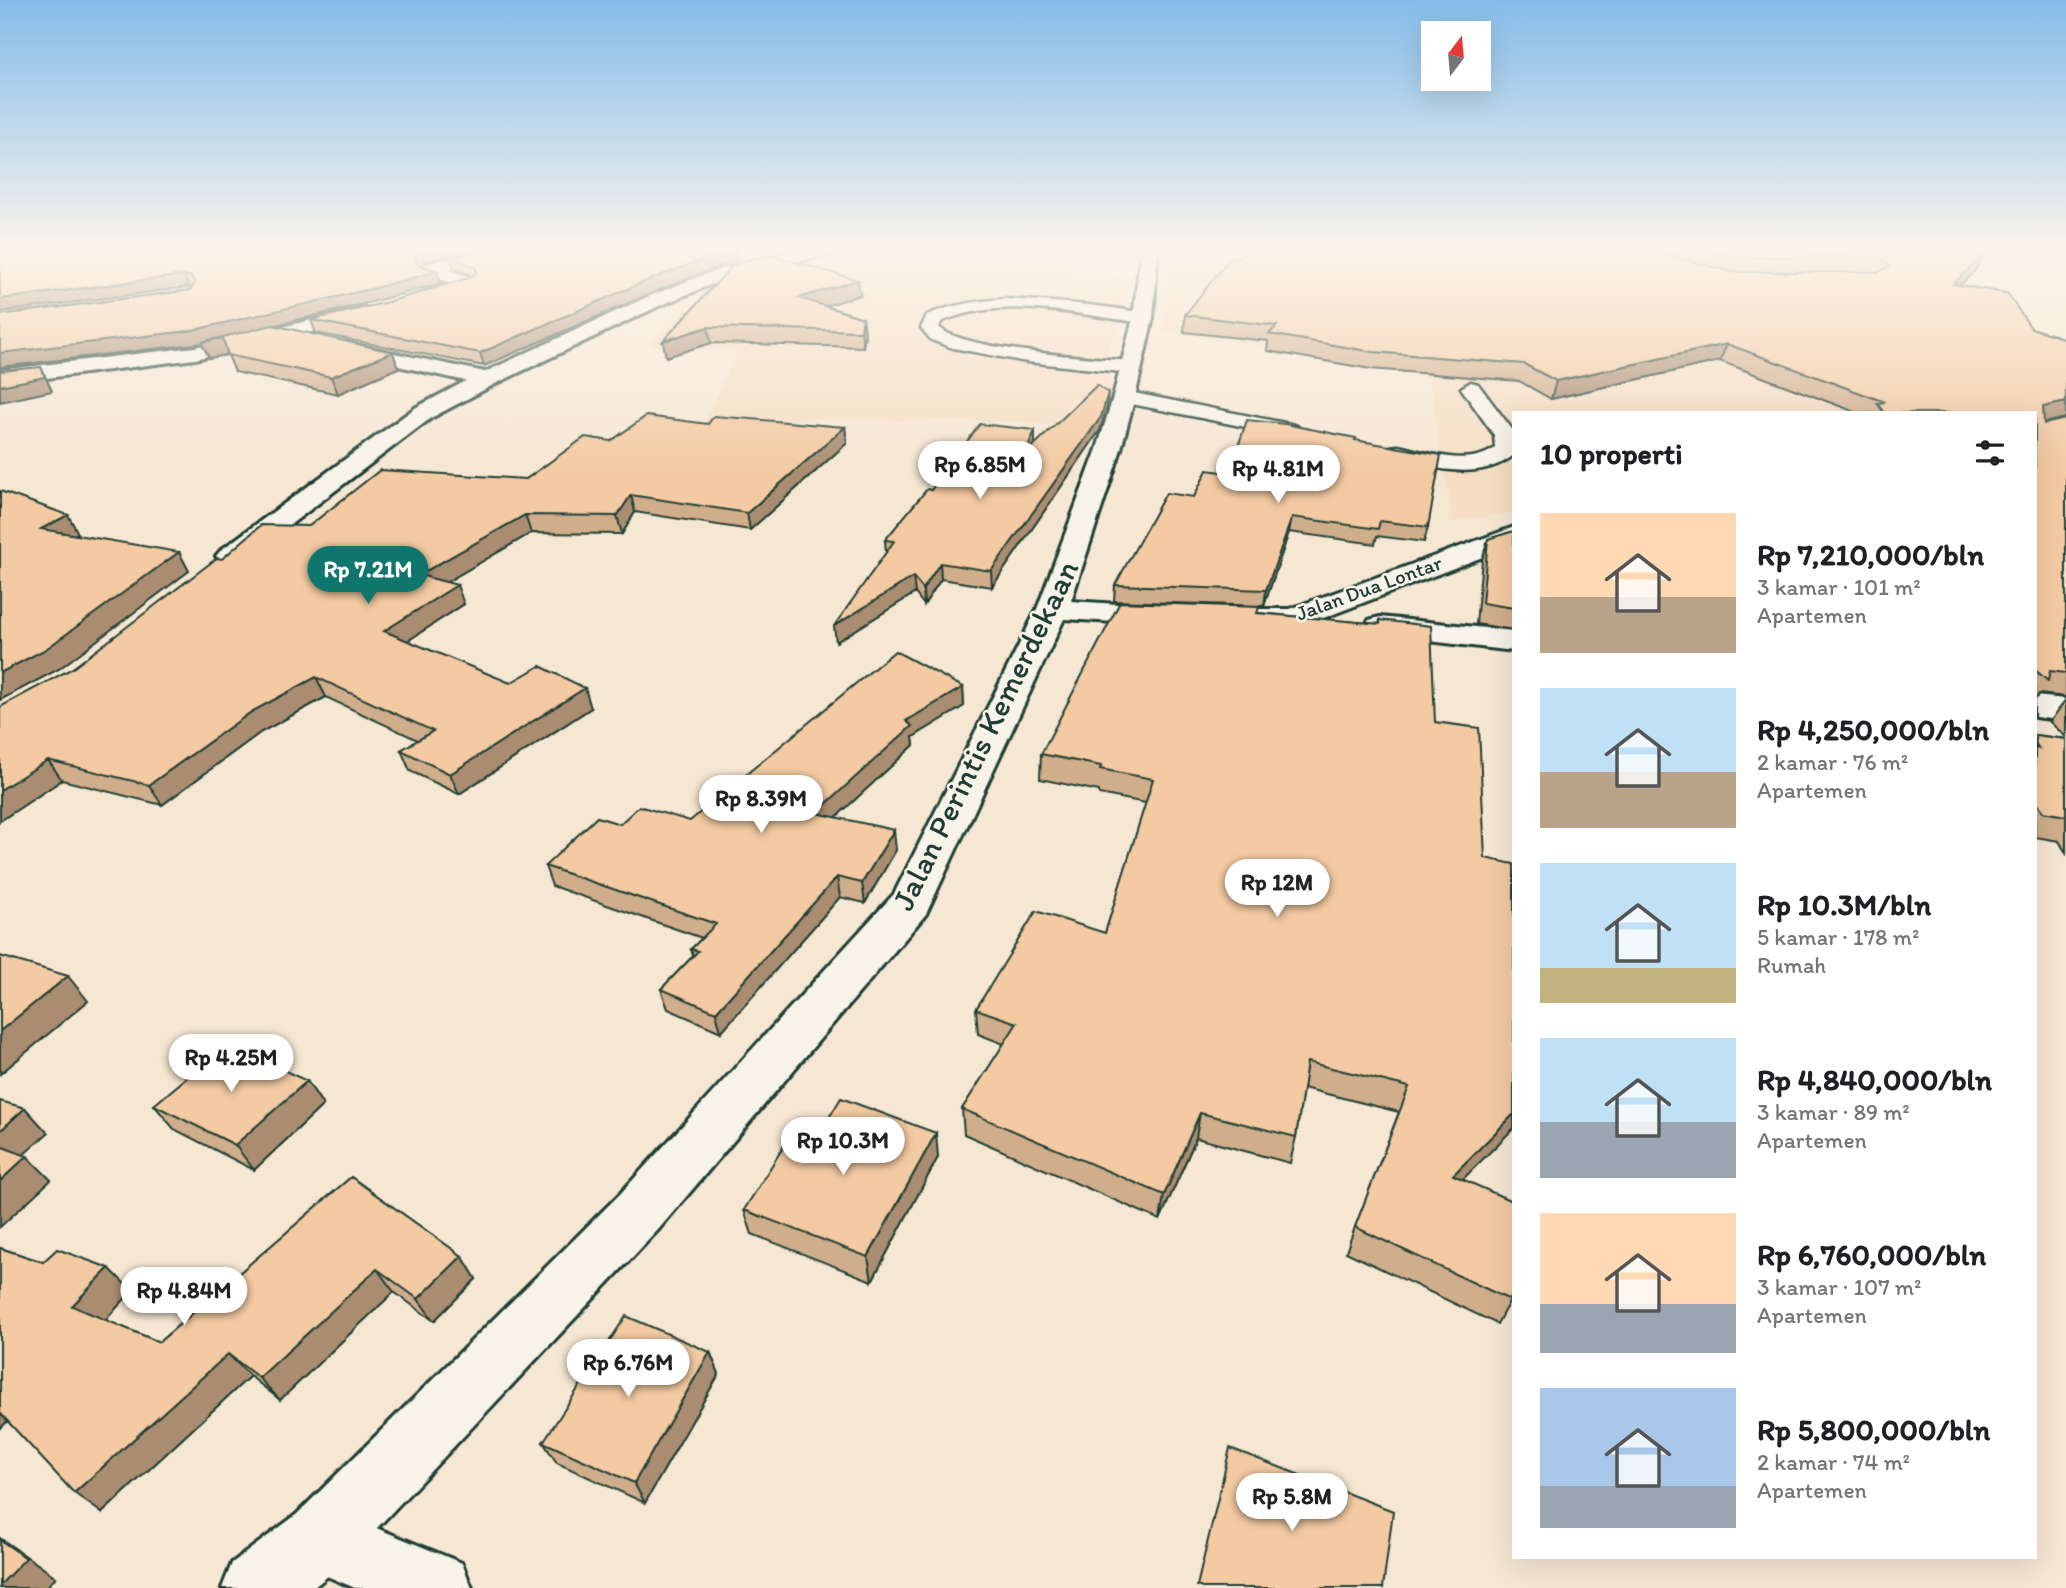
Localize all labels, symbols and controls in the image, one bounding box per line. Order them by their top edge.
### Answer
north arrow [1421,21,1491,91]
map controls [1421,21,1491,91]
icon: filters [1971,434,2009,472]
text: 10 properti [1540,435,1683,472]
pin: Rp 6.85M [908,442,1052,501]
pin: Rp 4.81M [1206,446,1350,505]
text: Rp 6.85M [934,450,1026,478]
text: Rp 4.81M [1232,454,1324,482]
text: Rp 7,210,000/bln [1757,536,1984,573]
icon: home [1596,541,1680,625]
pin: Rp 7.21M [296,546,440,606]
street label: Jalan Dua Lontar [1292,549,1446,626]
street label: Jalan Perintis Kemerdekaan [884,554,1086,916]
text: Rp 7.21M [323,555,413,583]
text: 3 kamar · 101 m² [1757,573,1921,601]
text: Apartemen [1757,601,1867,629]
text: Rp 4,250,000/bln [1757,711,1989,748]
icon: home [1596,716,1680,800]
text: 2 kamar · 76 m² [1757,748,1908,776]
pin: Rp 8.39M [689,776,833,835]
text: Apartemen [1757,776,1867,804]
text: Rp 8.39M [715,784,807,812]
pin: Rp 12M [1220,860,1334,919]
text: Rp 12M [1241,868,1313,896]
text: Rp 10.3M/bln [1757,886,1931,923]
icon: home [1596,891,1680,975]
text: 5 kamar · 178 m² [1757,923,1919,951]
text: Rumah [1757,951,1826,979]
pin: Rp 4.25M [159,1034,303,1094]
text: Rp 4.25M [185,1043,277,1071]
text: Rp 4,840,000/bln [1757,1061,1992,1098]
icon: home [1596,1066,1680,1150]
text: 3 kamar · 89 m² [1757,1098,1910,1126]
pin: Rp 10.3M [771,1118,915,1177]
text: Rp 10.3M [797,1126,889,1154]
text: Apartemen [1757,1126,1867,1154]
text: Rp 6,760,000/bln [1757,1236,1986,1273]
icon: home [1596,1241,1680,1325]
pin: Rp 4.84M [112,1268,256,1327]
text: 3 kamar · 107 m² [1757,1273,1921,1301]
text: Rp 4.84M [136,1276,232,1304]
text: Apartemen [1757,1301,1867,1329]
pin: Rp 6.76M [556,1340,700,1399]
text: Rp 6.76M [583,1348,673,1376]
text: Rp 5,800,000/bln [1757,1411,1990,1448]
icon: home [1596,1416,1680,1500]
text: 2 kamar · 74 m² [1757,1448,1910,1476]
pin: Rp 5.8M [1227,1474,1357,1533]
text: Apartemen [1757,1476,1867,1504]
text: Rp 5.8M [1252,1482,1332,1510]

